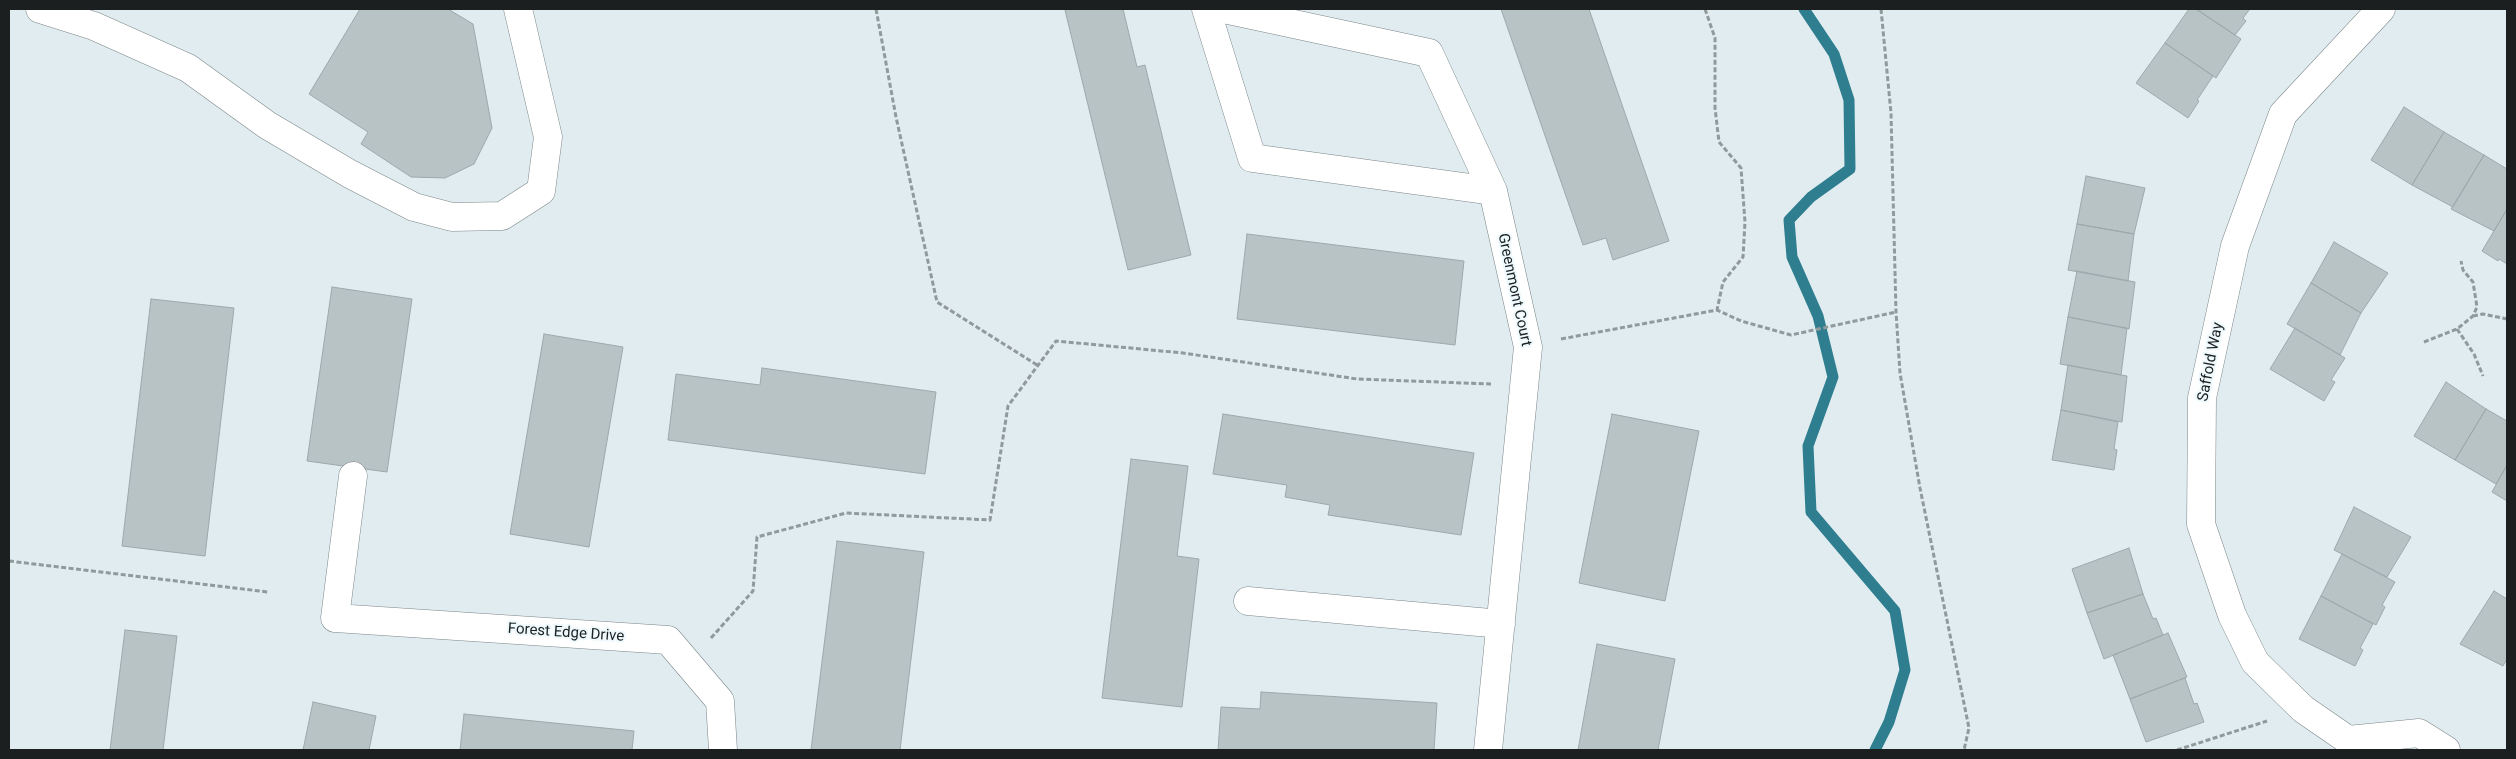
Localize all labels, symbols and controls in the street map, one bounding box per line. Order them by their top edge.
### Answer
street label: Greenmont Court [1493,232,1535,348]
street label: Saffold Way [2195,321,2227,403]
street label: Forest Edge Drive [507,620,625,646]

